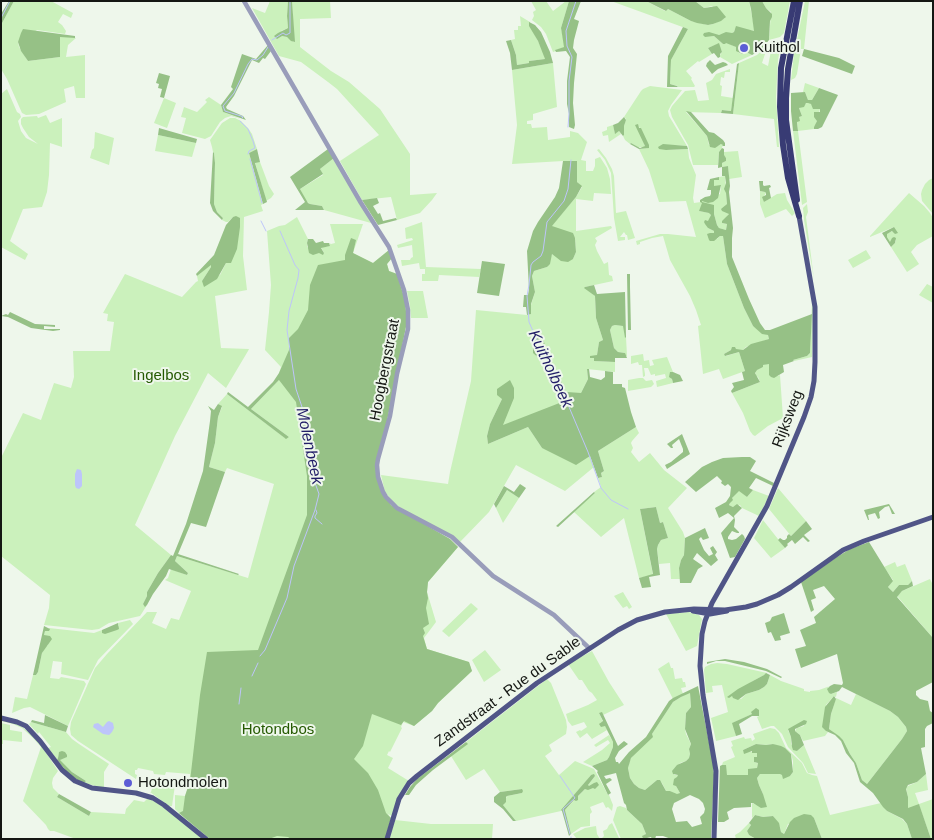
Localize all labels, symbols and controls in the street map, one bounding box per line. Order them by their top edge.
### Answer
place label: Kuithol [754,39,800,57]
marker: Kuithol [738,42,750,54]
street label: Hoogbergstraat [366,318,404,422]
water label: Kuitholbeek [524,327,576,411]
park label: Ingelbos [133,367,189,385]
street label: Rijksweg [769,388,807,450]
water label: Molenbeek [291,406,327,486]
street label: Zandstraat - Rue du Sable [432,633,584,751]
park label: Hotondbos [242,721,314,739]
place label: Hotondmolen [138,774,227,792]
marker: Hotondmolen [122,777,134,789]

